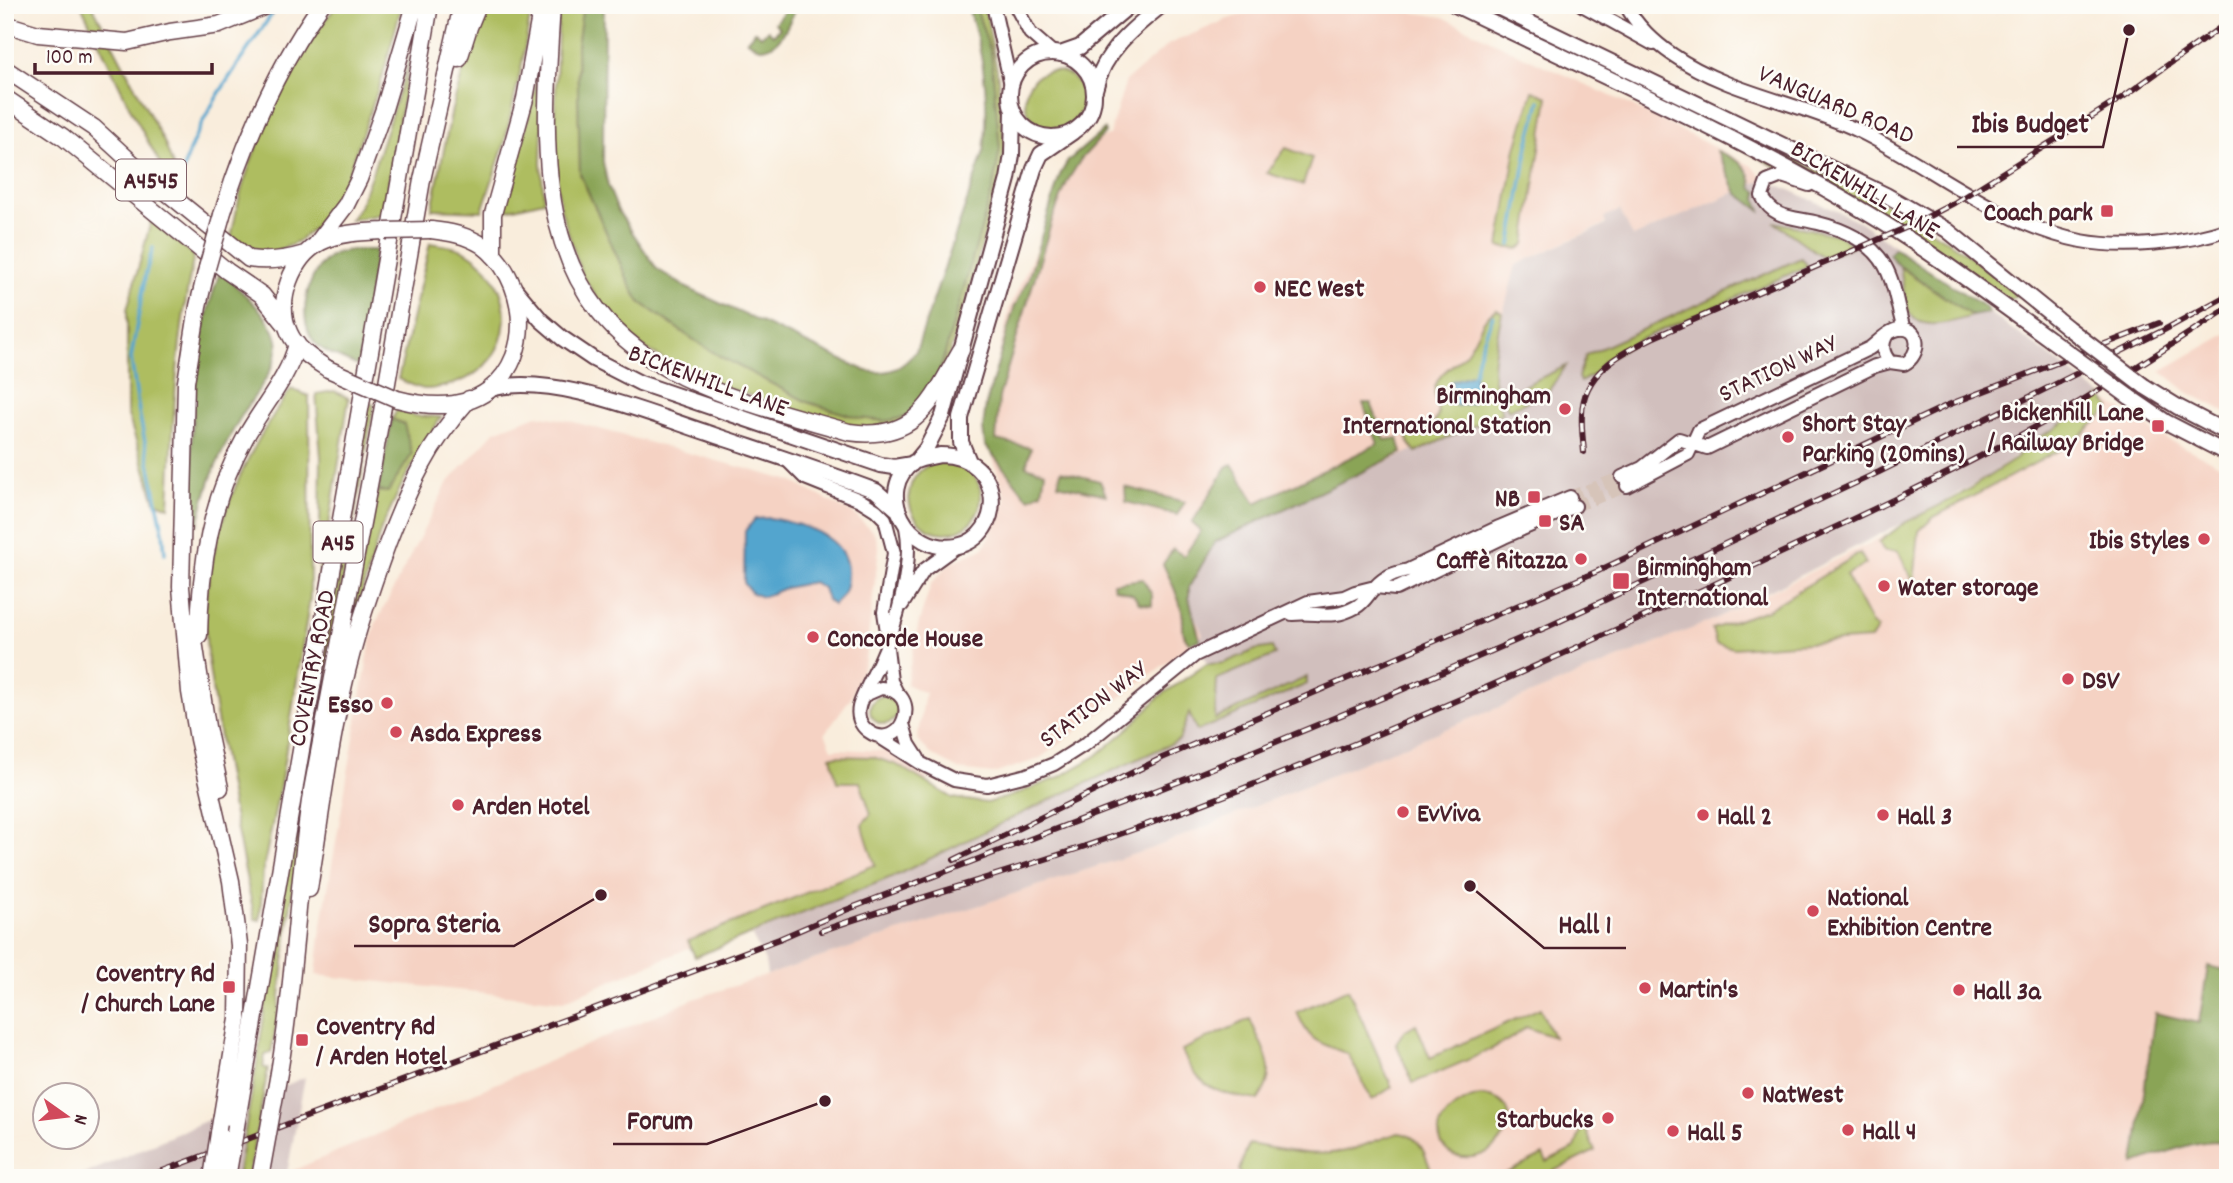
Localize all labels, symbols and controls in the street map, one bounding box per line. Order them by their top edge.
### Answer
scale bar [35,32,212,76]
text: 100 m [46,44,93,74]
street label: VANGUARD ROAD [1752,57,1920,156]
callout: Ibis Budget [1957,98,2103,147]
text: Ibis Budget [1971,107,2089,147]
street label: BICKENHILL LANE [1783,132,1946,250]
road number: A4545 [116,160,186,200]
place label: Coach park [1984,196,2093,233]
marker: Coach park [2099,203,2115,219]
place label: NEC West [1274,272,1365,309]
marker: NEC West [1252,279,1268,295]
street label: STATION WAY [1713,326,1845,414]
street label: BICKENHILL LANE [623,336,793,428]
place label: Birmingham International Station [1343,379,1551,446]
place label: Bickenhill Lane / Railway Bridge [1987,396,2144,463]
marker: Birmingham International Station [1557,401,1573,417]
place label: Short Stay Parking (20mins) [1802,407,1965,474]
marker: Bickenhill Lane / Railway Bridge [2150,418,2166,434]
marker: Short Stay Parking (20mins) [1780,429,1796,445]
place label: NB [1495,482,1520,519]
marker: NB [1526,489,1542,505]
place label: SA [1559,506,1585,543]
marker: SA [1537,513,1553,529]
road number: A45 [314,522,362,562]
place label: Ibis Styles [2089,524,2190,561]
marker: Ibis Styles [2196,531,2212,547]
place label: Caffè Ritazza [1436,544,1568,581]
marker: Caffè Ritazza [1573,551,1589,567]
place label: Birmingham International [1637,551,1769,618]
marker: Birmingham International [1611,571,1631,591]
place label: Water storage [1898,571,2039,608]
marker: Water storage [1876,578,1892,594]
street label: COVENTRY ROAD [280,587,347,750]
place label: Concorde House [827,622,983,659]
marker: Concorde House [805,629,821,645]
street label: STATION WAY [1032,652,1157,759]
place label: DSV [2082,664,2120,701]
marker: DSV [2060,671,2076,687]
place label: Esso [328,688,373,725]
marker: Esso [379,695,395,711]
place label: Asda Express [410,717,542,754]
marker: Asda Express [388,724,404,740]
place label: Arden Hotel [472,790,590,827]
marker: Arden Hotel [450,797,466,813]
place label: EvViva [1417,797,1481,834]
place label: Hall 2 [1717,800,1772,837]
place label: Hall 3 [1897,800,1952,837]
marker: EvViva [1395,804,1411,820]
marker: Hall 2 [1695,807,1711,823]
marker: Hall 3 [1875,807,1891,823]
place label: National Exhibition Centre [1827,881,1992,948]
callout: Sopra Steria [354,897,514,946]
callout: Hall 1 [1544,899,1626,948]
marker: National Exhibition Centre [1805,903,1821,919]
text: Sopra Steria [368,907,501,947]
text: Hall 1 [1558,908,1612,948]
place label: Coventry Rd / Church Lane [80,957,215,1024]
place label: Martin's [1659,973,1739,1010]
place label: Hall 3a [1973,975,2041,1012]
marker: Coventry Rd / Church Lane [221,979,237,995]
marker: Martin's [1637,980,1653,996]
marker: Hall 3a [1951,982,1967,998]
place label: Coventry Rd / Arden Hotel [315,1010,448,1077]
marker: Coventry Rd / Arden Hotel [294,1032,310,1048]
place label: NatWest [1762,1078,1844,1115]
north arrow [32,1082,102,1152]
marker: NatWest [1740,1085,1756,1101]
callout: Forum [613,1095,707,1144]
place label: Starbucks [1497,1103,1594,1140]
text: Forum [627,1104,693,1144]
marker: Starbucks [1600,1110,1616,1126]
text: N [65,1111,93,1127]
place label: Hall 4 [1862,1115,1917,1152]
place label: Hall 5 [1687,1116,1743,1153]
marker: Hall 4 [1840,1122,1856,1138]
marker: Hall 5 [1665,1123,1681,1139]

